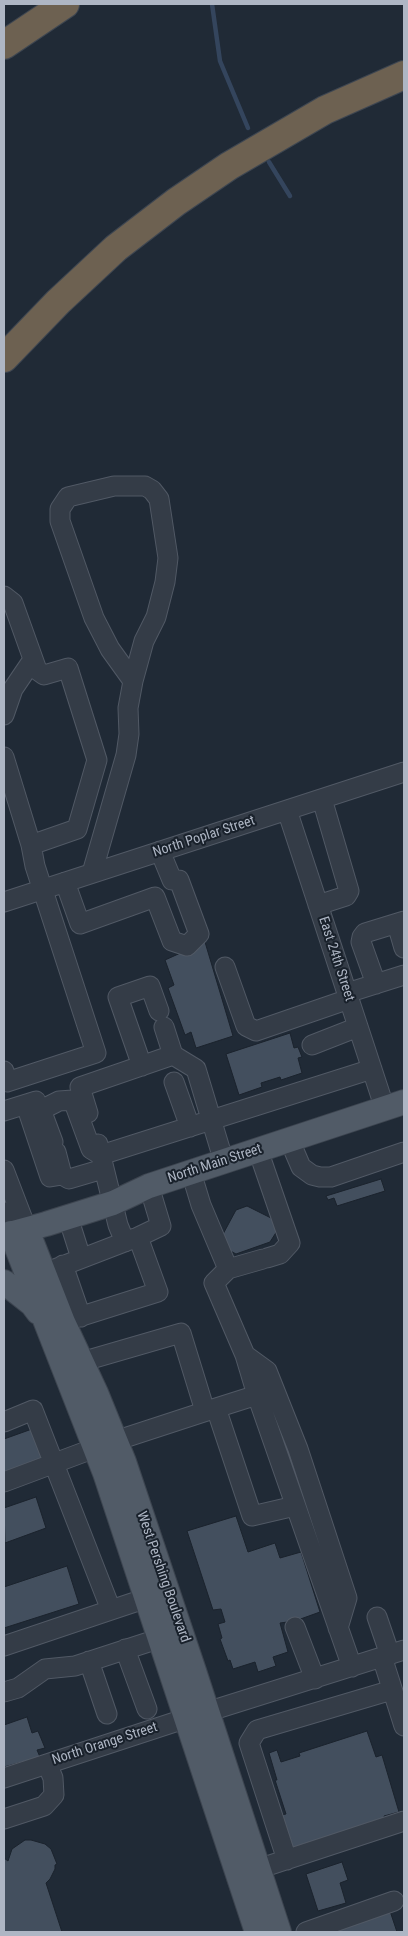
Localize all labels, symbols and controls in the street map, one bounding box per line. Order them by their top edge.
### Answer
street label: North Poplar Street [151,813,257,861]
street label: East 24th Street [314,914,358,1004]
street label: North Main Street [166,1141,264,1187]
street label: West Pershing Boulevard [133,1509,193,1645]
street label: North Orange Street [50,1719,160,1769]

